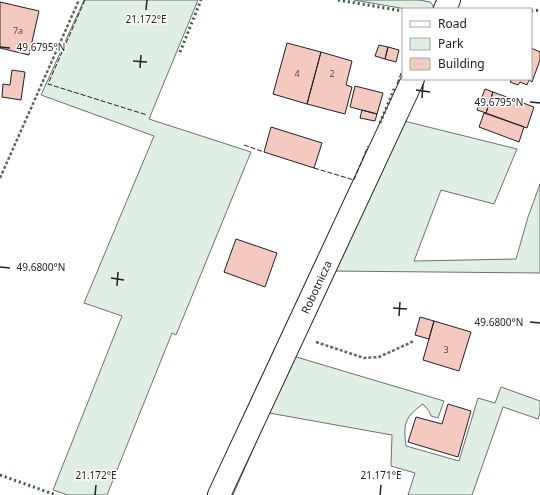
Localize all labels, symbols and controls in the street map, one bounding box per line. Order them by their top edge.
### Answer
legend [402,8,532,80]
text: 21.172°E [125,12,167,26]
text: Road [438,15,467,32]
house number: 7a [13,24,23,37]
text: Park [438,35,464,52]
text: 49.6795°N [17,40,65,54]
text: Building [438,55,485,72]
house number: 4 [294,67,300,80]
house number: 2 [329,67,335,80]
text: 49.6795°N [475,95,523,109]
street label: Robotnicza [297,258,335,316]
text: 49.6800°N [17,260,65,274]
text: 49.6800°N [475,315,523,329]
house number: 3 [443,343,449,356]
text: 21.172°E [75,468,117,482]
text: 21.171°E [360,468,402,482]

